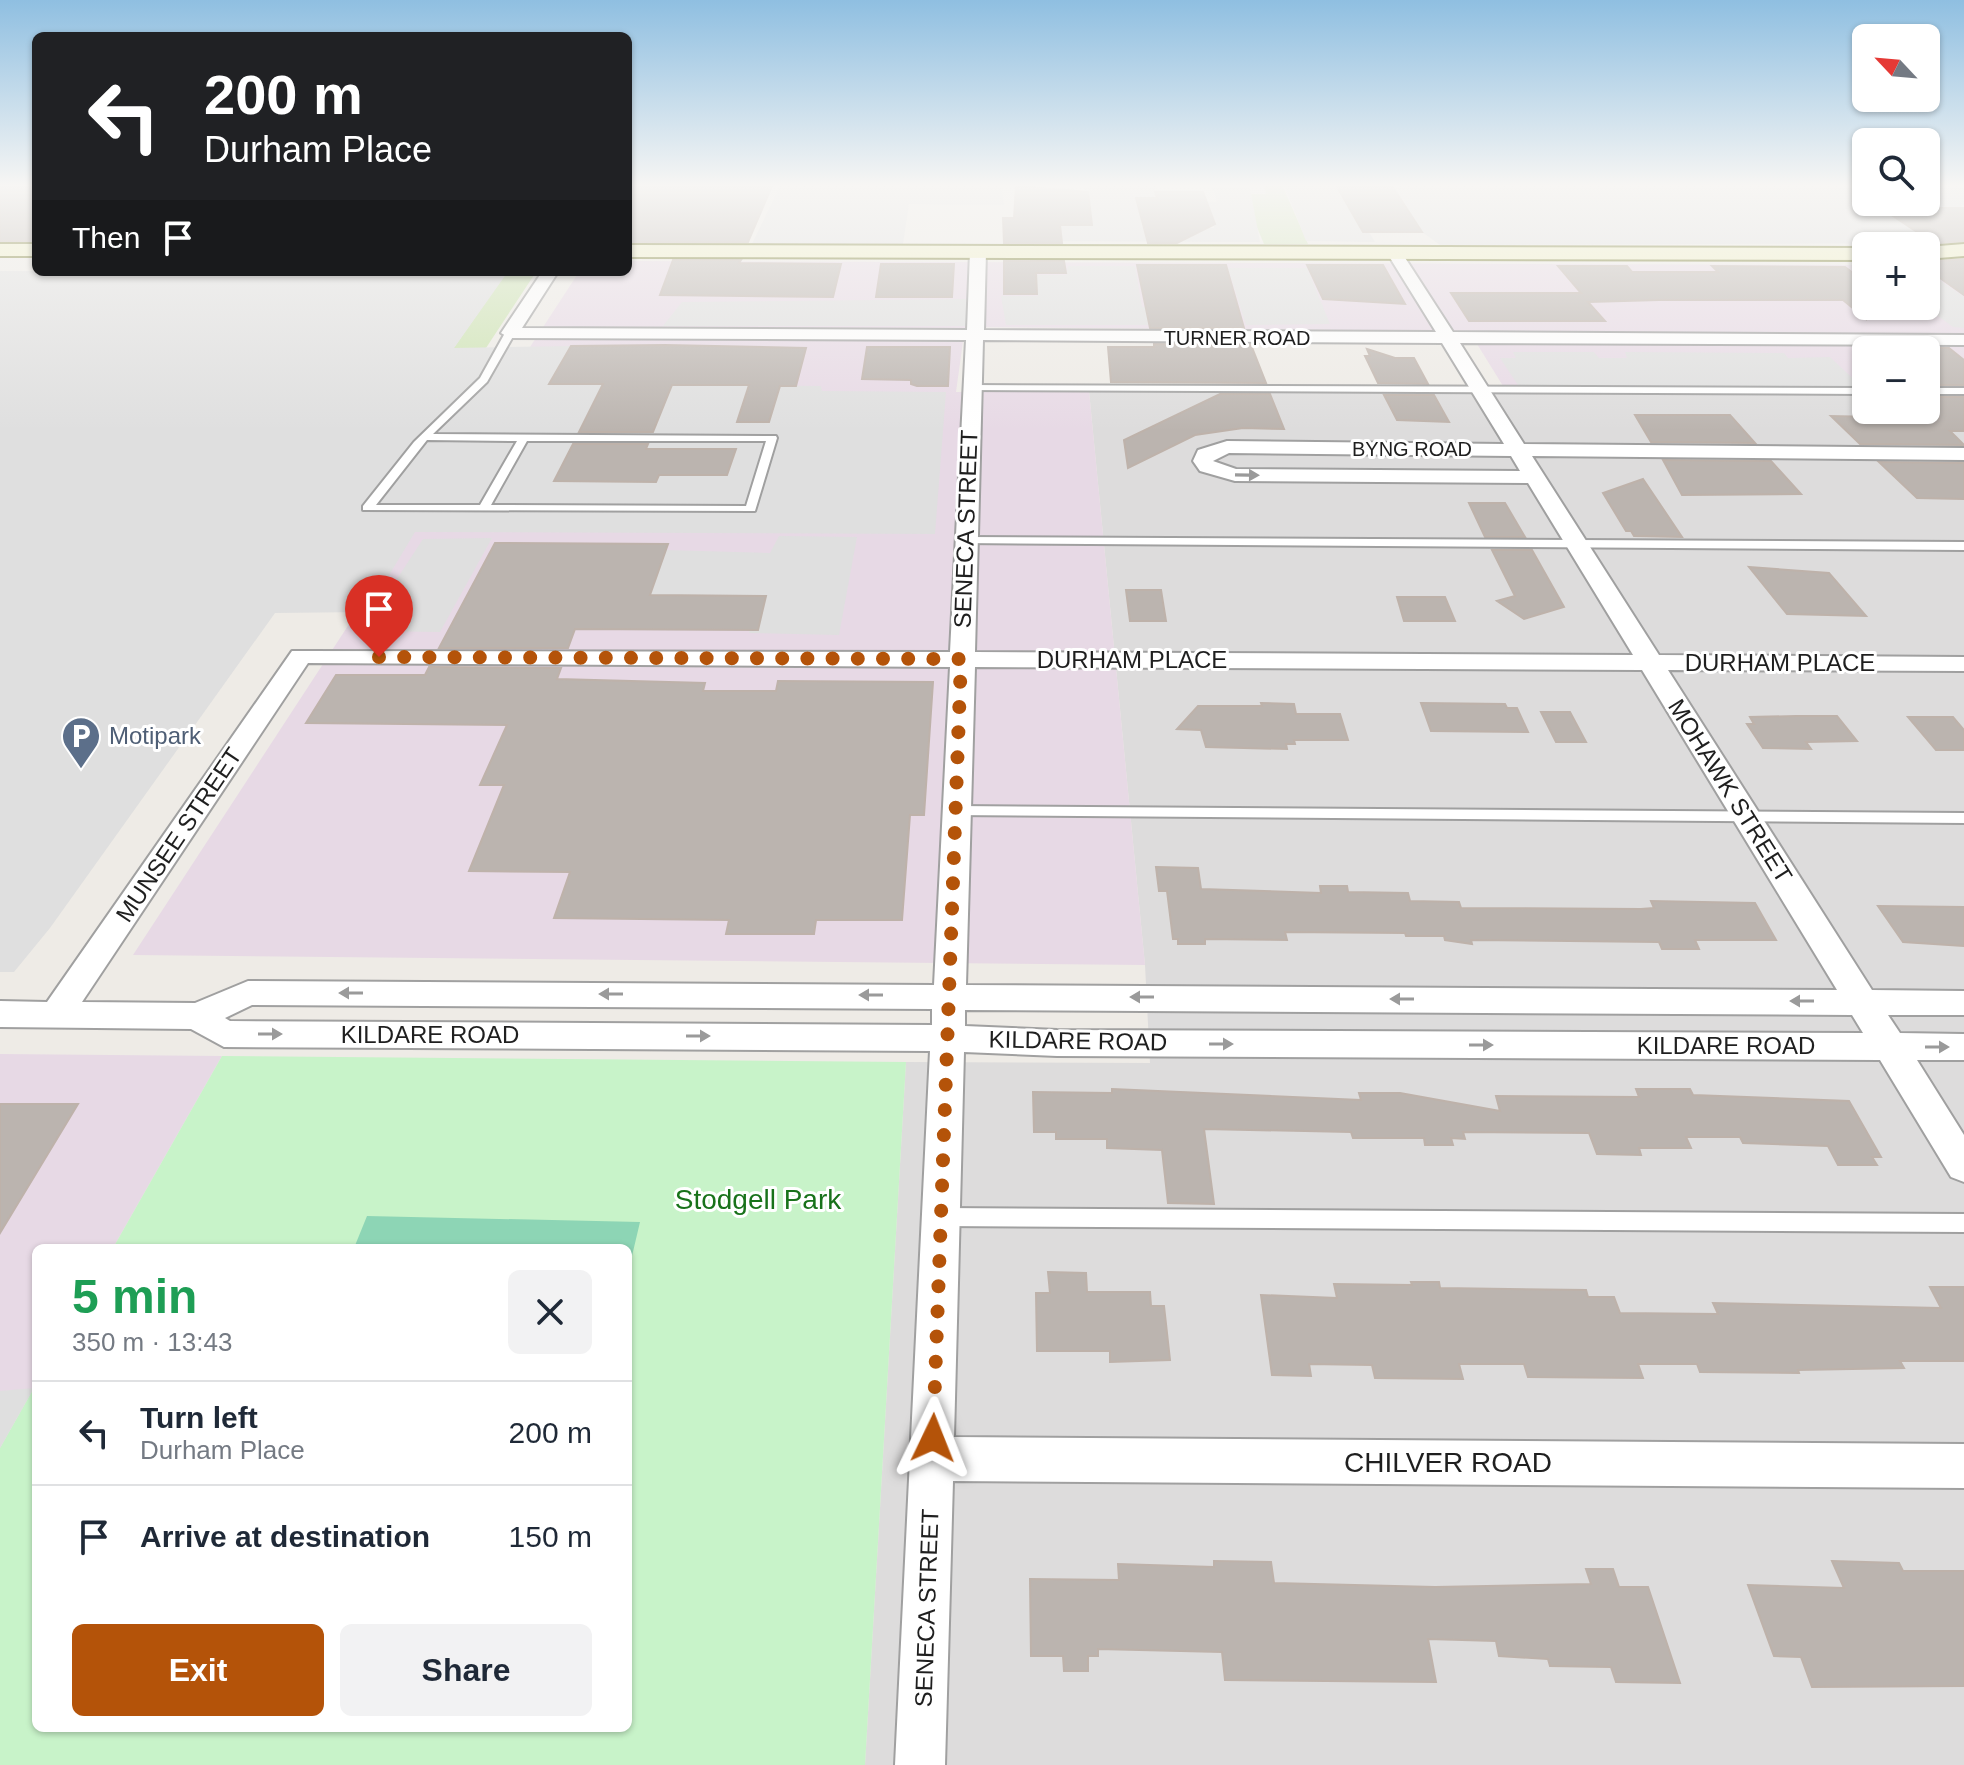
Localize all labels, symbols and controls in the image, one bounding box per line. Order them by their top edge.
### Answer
north arrow [1852,24,1940,112]
map controls [1852,24,1940,424]
text: 200 m [204,63,363,126]
icon: left [72,64,176,168]
button: search [1852,128,1940,216]
text: Durham Place [204,129,432,170]
icon: arrive [156,216,200,260]
text: Then [72,221,140,254]
button: + [1852,232,1940,320]
street label: TURNER ROAD [1164,327,1310,349]
button: − [1852,336,1940,424]
street label: SENECA STREET [949,429,982,629]
street label: BYNG ROAD [1352,438,1472,460]
one-way arrow [1235,469,1260,481]
pin [345,575,413,657]
icon: arrive [357,587,401,631]
street label: DURHAM PLACE [1037,646,1227,673]
street label: DURHAM PLACE [1685,649,1875,676]
street label: MOHAWK STREET [1663,694,1798,888]
parking icon: Motipark [60,715,102,770]
place label: Motipark [109,722,202,749]
street label: MUNSEE STREET [110,742,247,927]
one-way arrow [338,987,363,999]
one-way arrow [598,988,623,1000]
one-way arrow [858,989,883,1001]
one-way arrow [1129,991,1154,1003]
one-way arrow [1389,992,1414,1005]
one-way arrow [1789,995,1814,1008]
street label: KILDARE ROAD [341,1021,519,1048]
street label: KILDARE ROAD [988,1025,1168,1056]
one-way arrow [258,1028,283,1040]
one-way arrow [686,1030,711,1042]
street label: KILDARE ROAD [1637,1032,1815,1059]
one-way arrow [1209,1038,1234,1050]
one-way arrow [1469,1039,1494,1051]
one-way arrow [1925,1041,1950,1053]
park label: Stodgell Park [675,1184,842,1215]
text: 5 min [72,1270,197,1323]
button: close [508,1270,592,1354]
text: 350 m · 13:43 [72,1327,232,1357]
position arrow [891,1396,975,1480]
text: Turn left [140,1401,258,1434]
icon: left [72,1411,116,1455]
text: 200 m [509,1416,592,1449]
text: Durham Place [140,1435,305,1465]
street label: CHILVER ROAD [1344,1447,1552,1478]
street label: SENECA STREET [910,1508,943,1708]
icon: arrive [72,1515,116,1559]
text: Arrive at destination [140,1520,430,1553]
text: 150 m [509,1520,592,1553]
button: Exit [72,1624,324,1716]
button: Share [340,1624,592,1716]

